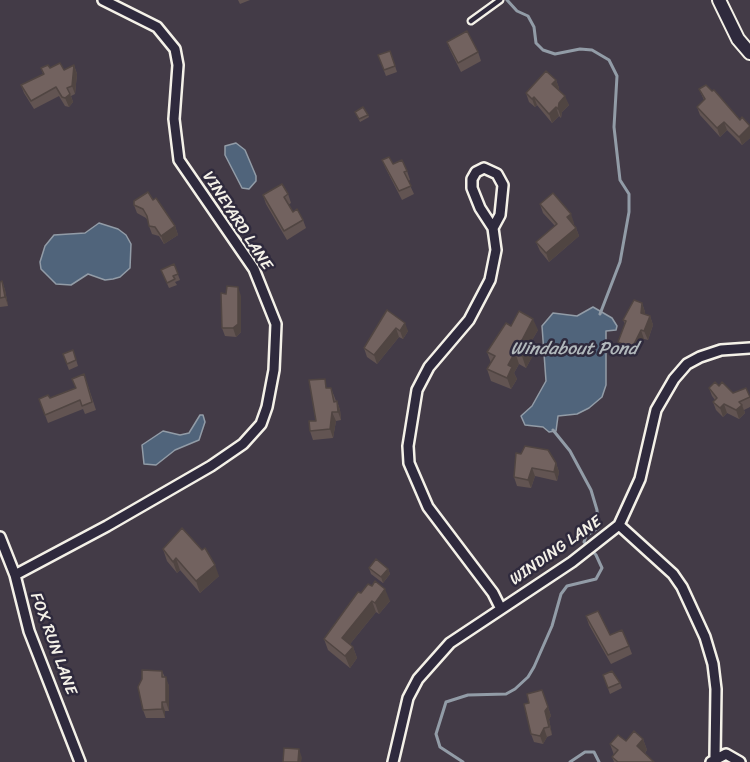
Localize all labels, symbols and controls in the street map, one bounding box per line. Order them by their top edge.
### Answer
street label: VINEYARD LANE [198,168,276,274]
water label: Windabout Pond [510,338,638,360]
street label: WINDING LANE [506,512,606,590]
street label: FOX RUN LANE [26,590,80,698]

